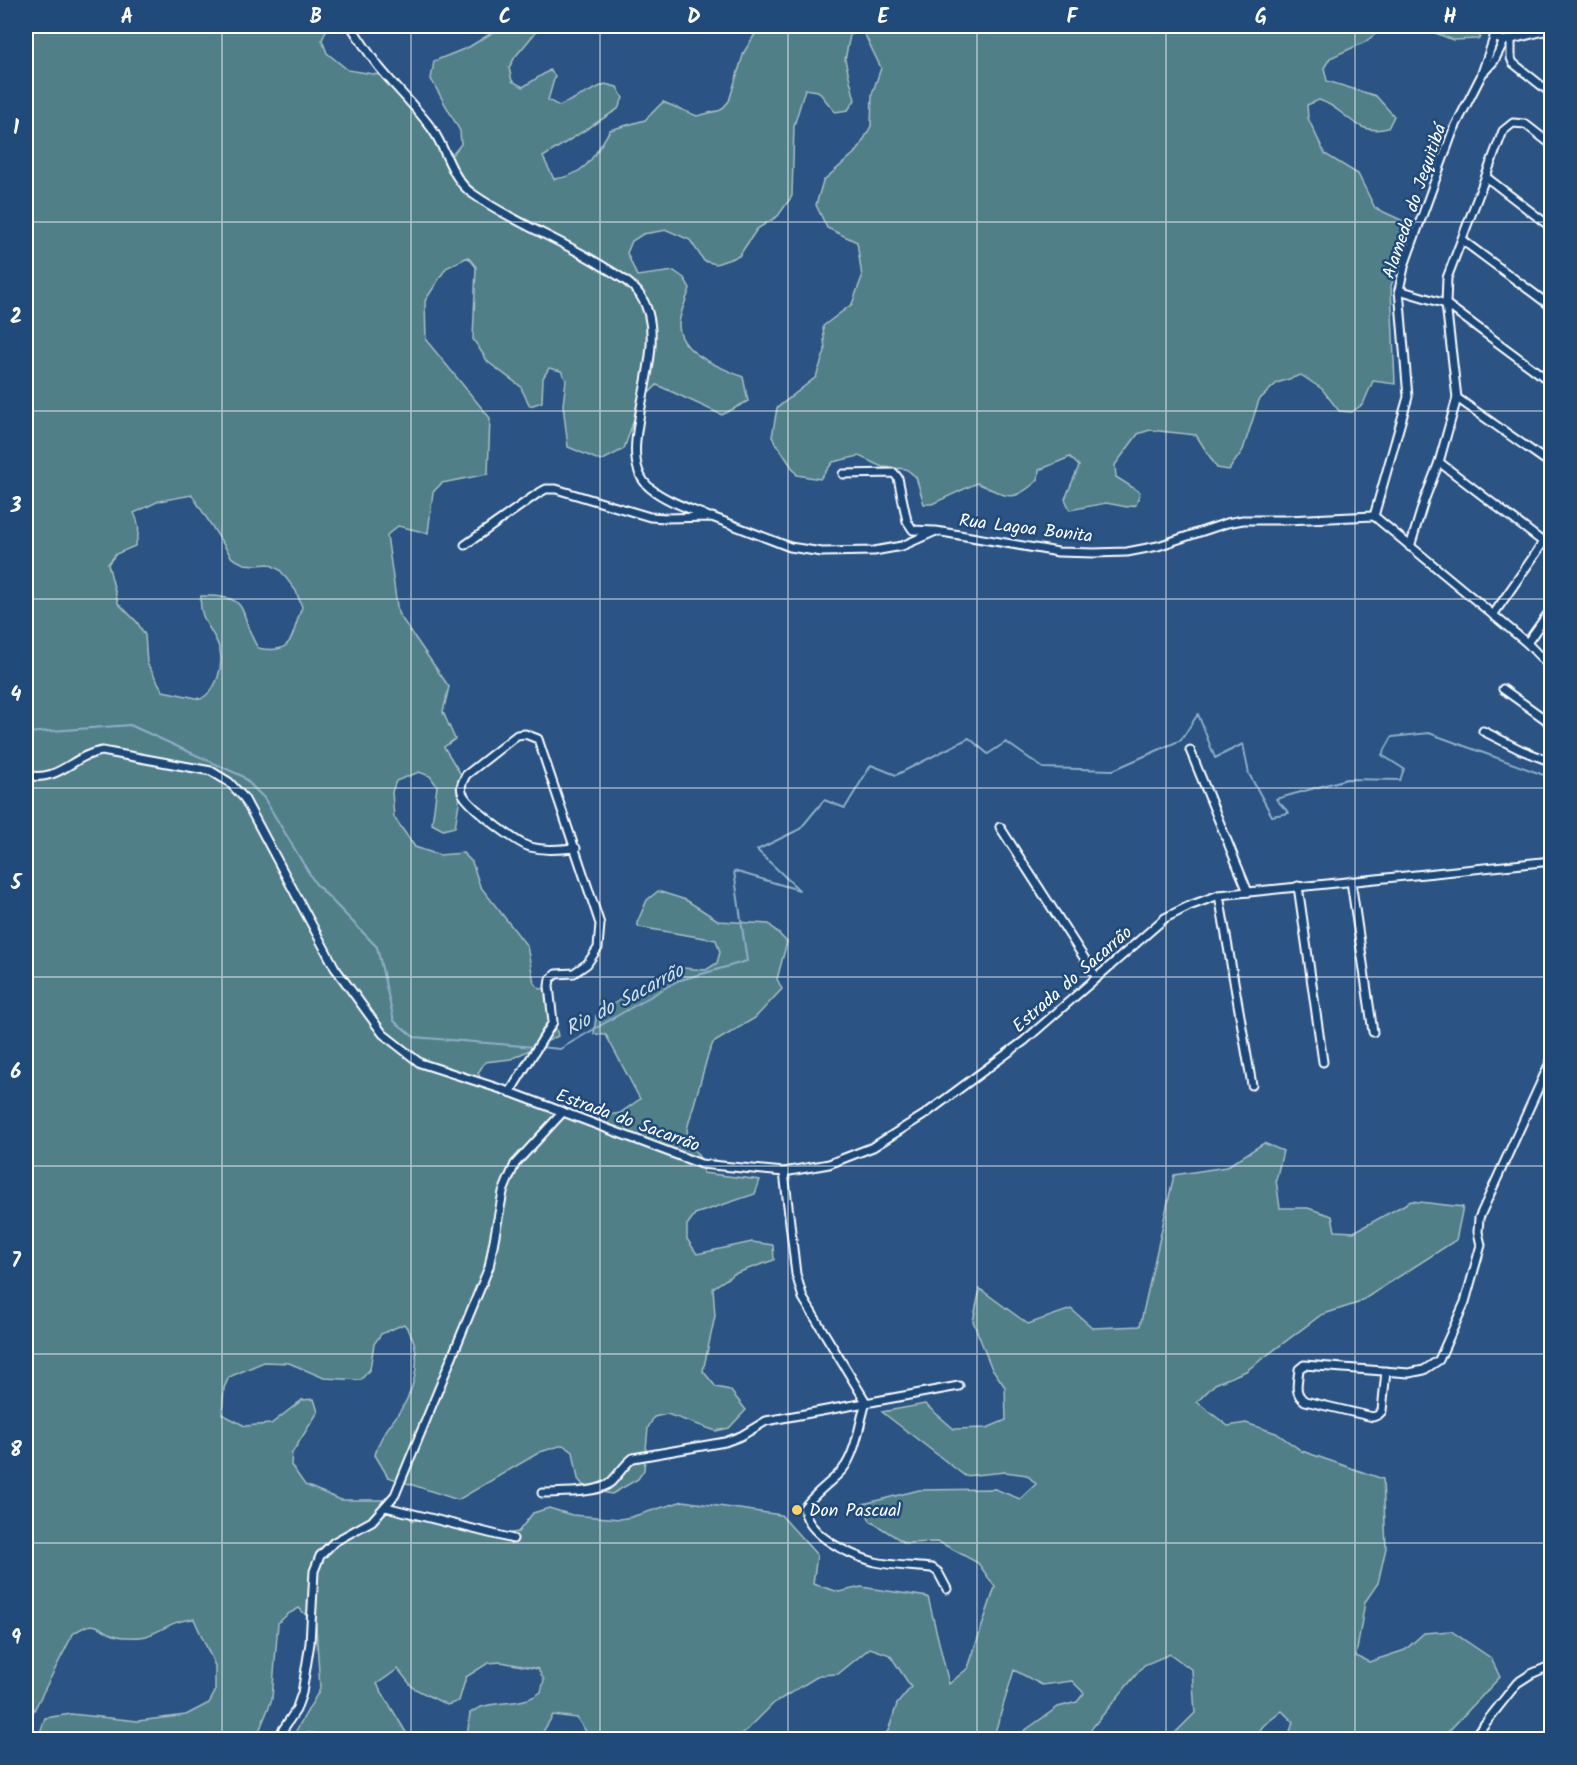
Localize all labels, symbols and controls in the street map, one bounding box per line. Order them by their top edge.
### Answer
text: A [121,2,133,34]
text: B [310,2,322,34]
text: C [499,2,511,34]
text: D [687,2,701,34]
text: E [877,2,889,34]
text: F [1067,2,1079,34]
text: G [1255,2,1267,34]
text: H [1443,2,1457,34]
text: 1 [13,113,19,145]
street label: Alameda do Jequitibá [1375,119,1456,283]
text: 2 [10,302,22,334]
text: 3 [10,491,22,523]
street label: Rua Lagoa Bonita [957,507,1094,552]
text: 4 [11,680,22,712]
text: 5 [10,868,23,900]
street label: Estrada do Sacarrão [1006,919,1140,1041]
water label: Rio do Sacarrão [560,955,692,1046]
text: 6 [11,1057,22,1089]
street label: Estrada do Sacarrão [551,1082,704,1161]
text: 7 [11,1246,21,1278]
text: 8 [10,1435,22,1467]
place label: Don Pascual [809,1497,902,1526]
marker: Don Pascual [790,1503,804,1517]
text: 9 [11,1623,21,1655]

